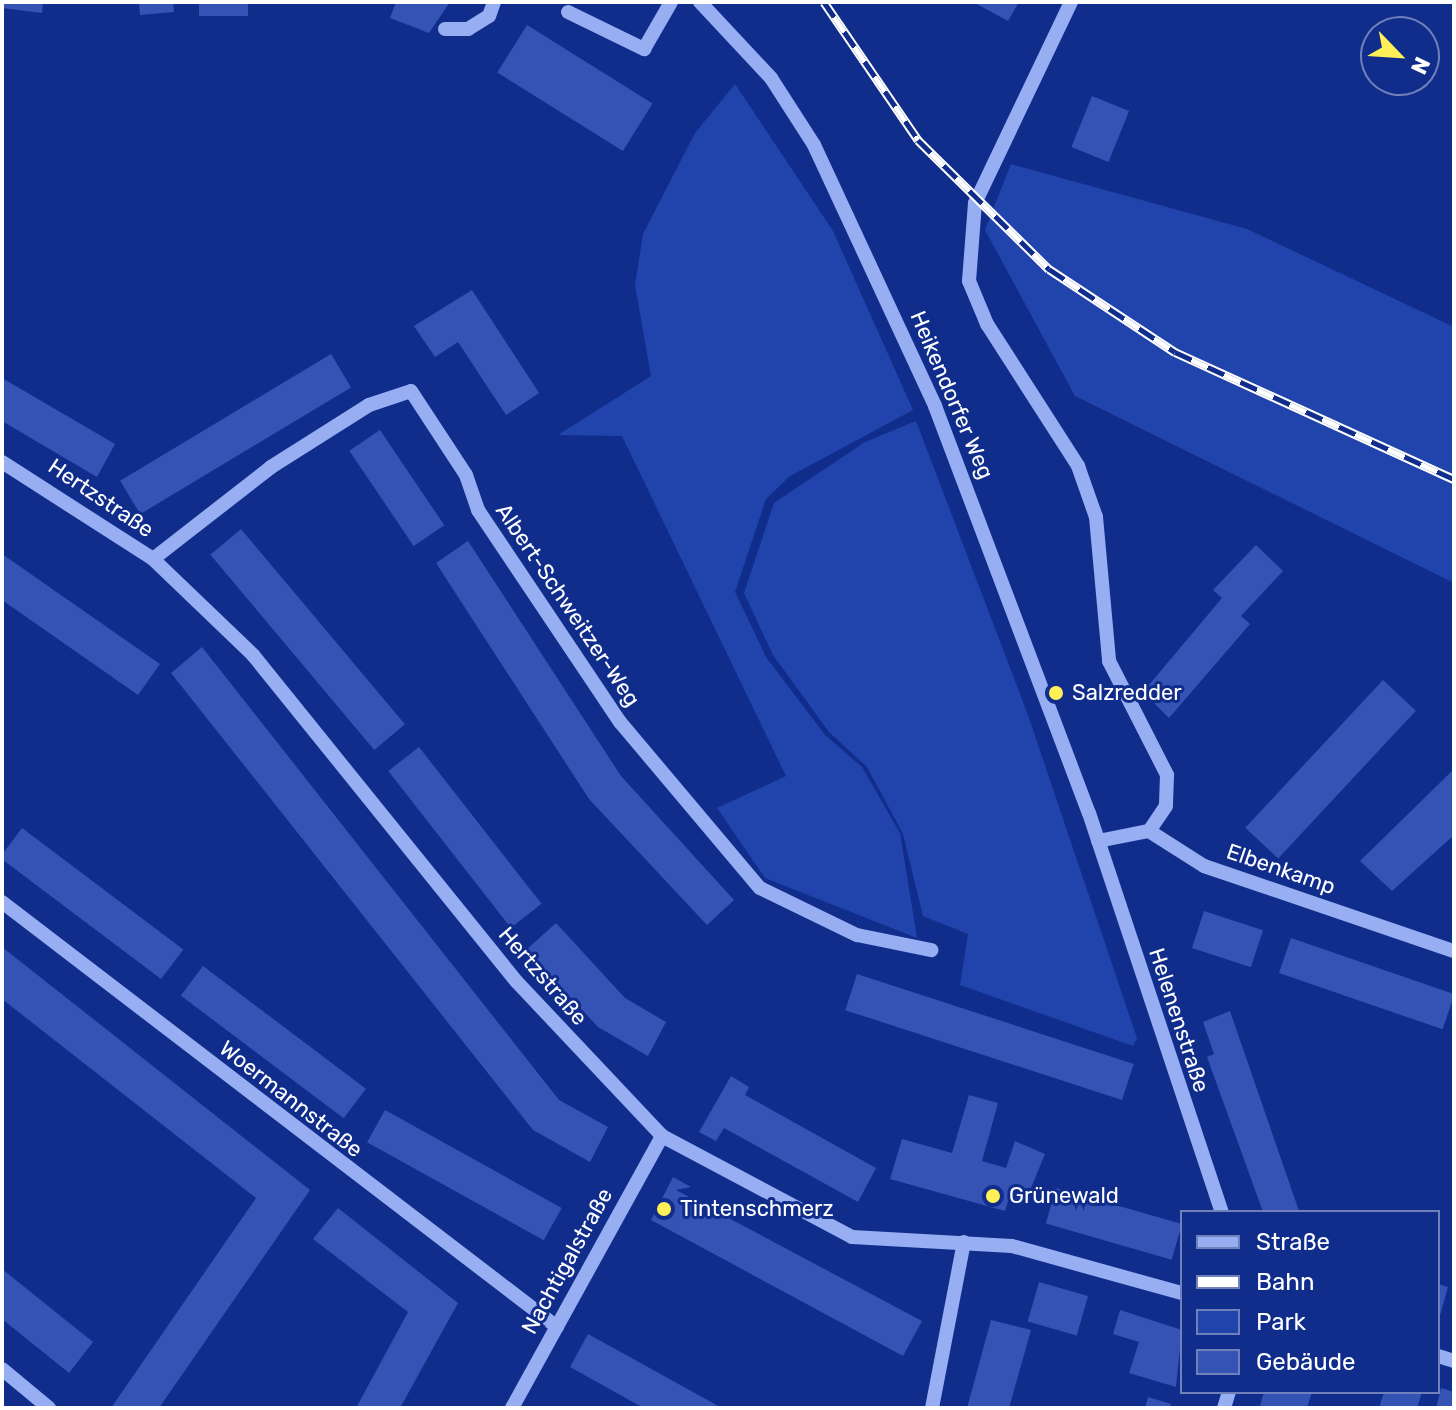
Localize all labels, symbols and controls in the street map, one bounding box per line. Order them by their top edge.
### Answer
north arrow [1360,16,1440,96]
text: N [1405,53,1436,78]
street label: Heikendorfer Weg [905,307,999,483]
street label: Hertzstraße [43,453,159,543]
street label: Albert-Schweitzer-Weg [490,499,646,711]
place label: Salzredder [1072,680,1182,706]
marker: Salzredder [1047,684,1065,702]
street label: Elbenkamp [1223,838,1339,900]
street label: Hertzstraße [493,921,593,1031]
street label: Helenenstraße [1143,945,1215,1095]
street label: Woermannstraße [214,1035,368,1163]
street label: Nachtigalstraße [516,1183,618,1339]
place label: Grünewald [1009,1183,1119,1209]
marker: Grünewald [984,1187,1002,1205]
place label: Tintenschmerz [680,1196,834,1222]
marker: Tintenschmerz [655,1200,673,1218]
legend [1180,1210,1440,1394]
text: Straße [1256,1228,1330,1256]
text: Bahn [1256,1268,1314,1296]
text: Park [1256,1308,1306,1336]
text: Gebäude [1256,1348,1355,1376]

